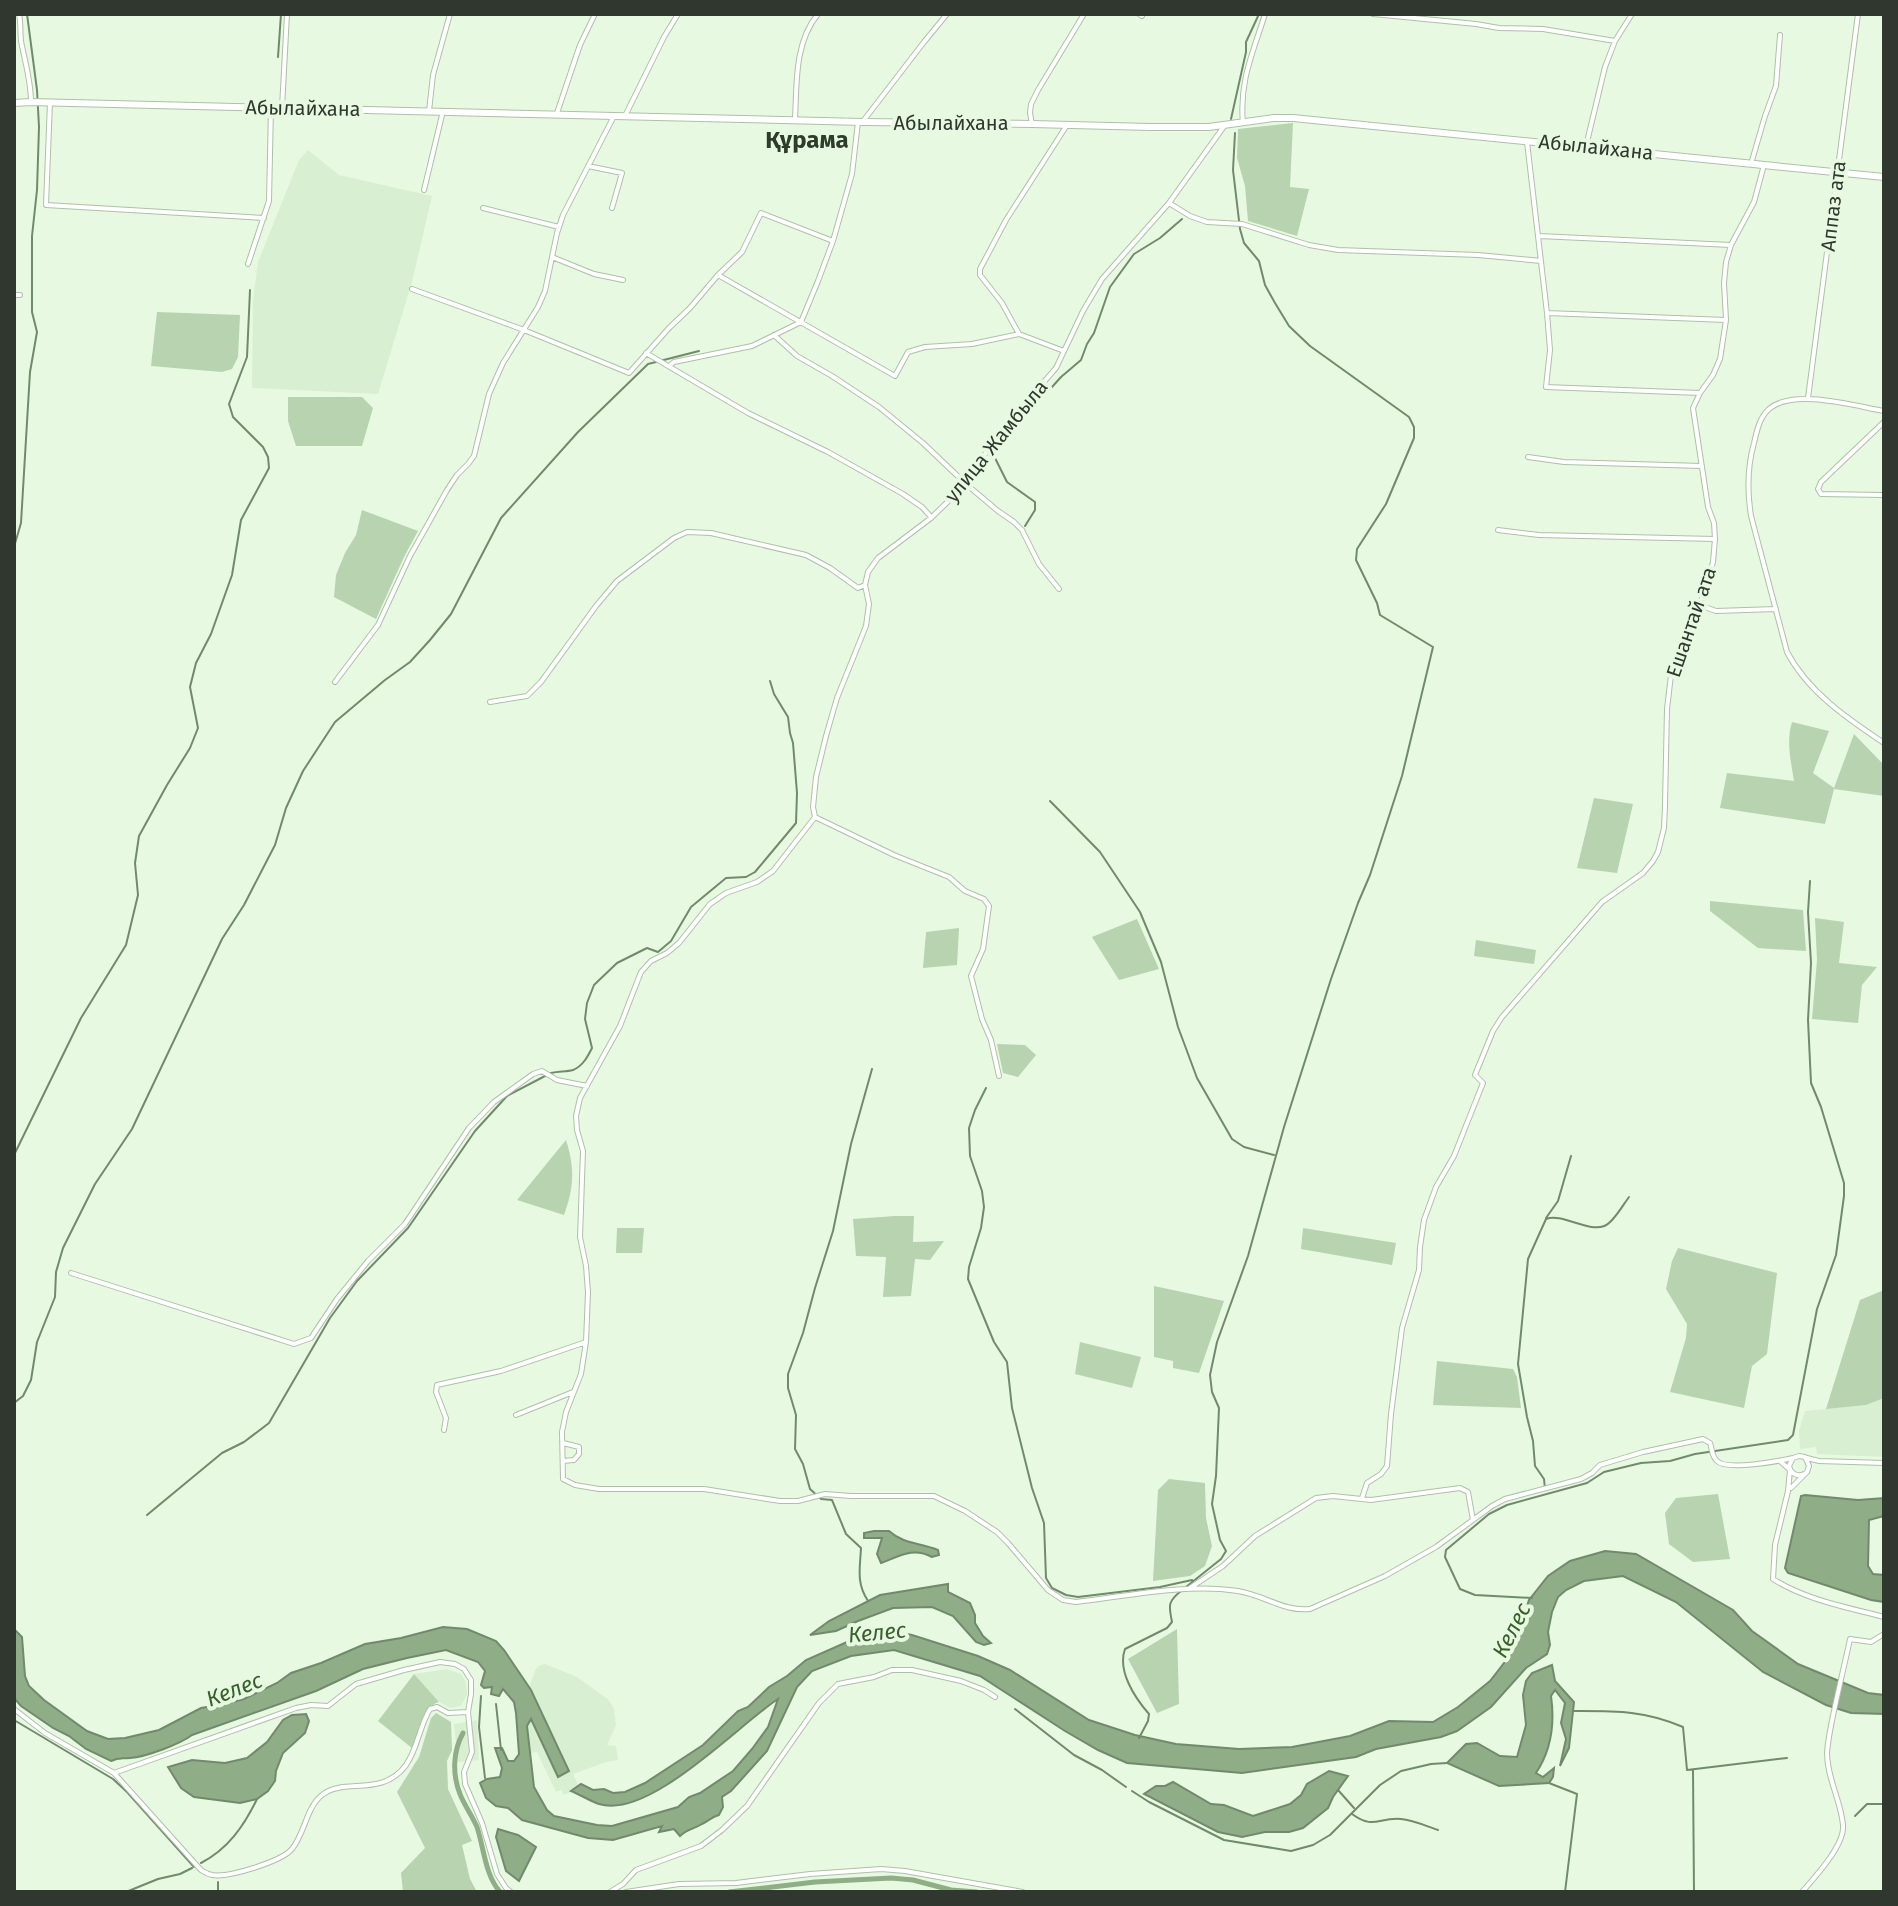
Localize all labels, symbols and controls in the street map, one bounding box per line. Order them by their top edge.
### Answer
street label: Абылайхана [245,95,361,121]
street label: Абылайхана [893,111,1009,135]
district label: Құрама [765,126,849,154]
street label: Абылайхана [1537,129,1655,165]
street label: Аппаз ата [1816,159,1850,253]
street label: улица Жамбыла [939,375,1053,507]
street label: Ешантай ата [1661,564,1721,680]
water label: Келес [1486,1598,1537,1662]
water label: Келес [847,1616,908,1648]
water label: Келес [202,1666,267,1712]

